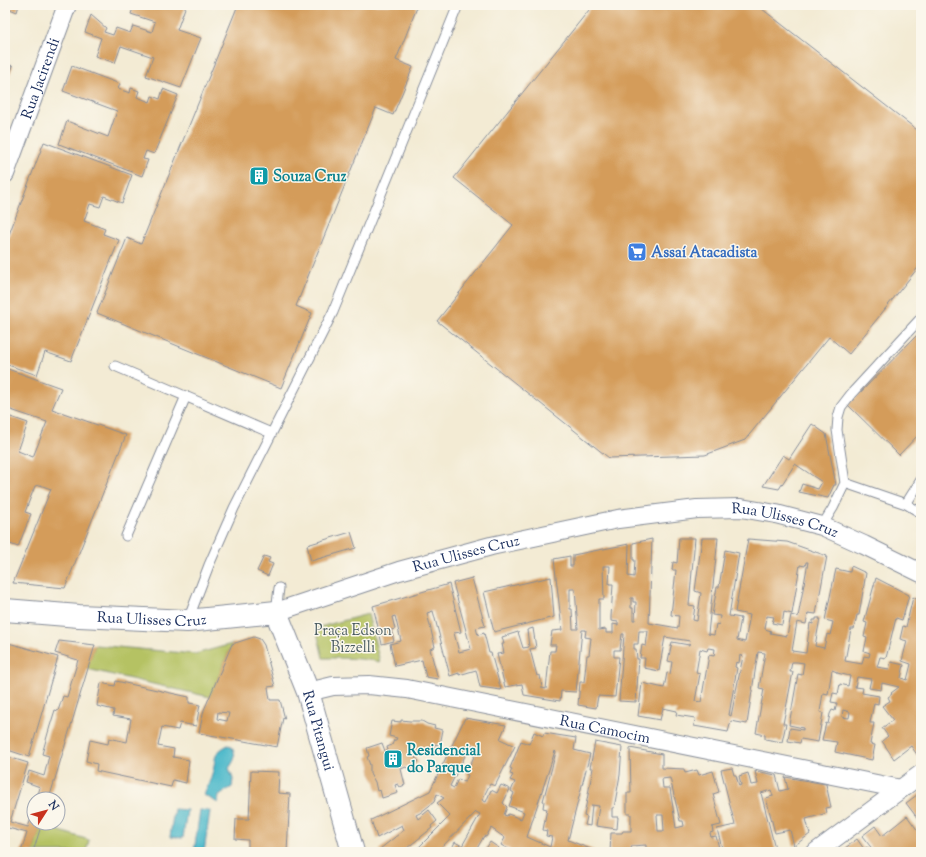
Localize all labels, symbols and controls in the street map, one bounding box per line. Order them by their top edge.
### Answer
street label: Rua Jacirendi [17,35,66,122]
building icon: Souza Cruz [248,165,270,187]
place label: Souza Cruz [273,167,347,188]
supermarket icon: Assaí Atacadista [626,241,648,263]
place label: Assaí Atacadista [651,243,757,264]
street label: Rua Ulisses Cruz [732,499,842,544]
street label: Rua Ulisses Cruz [411,531,522,579]
street label: Rua Ulisses Cruz [96,608,208,633]
park label: Praça Edson Bizzelli [314,621,392,659]
street label: Rua Pitangui [296,688,339,774]
street label: Rua Camocim [558,711,652,750]
place label: Residencial do Parque [407,741,481,779]
building icon: Residencial do Parque [382,748,404,770]
north arrow [26,791,66,831]
text: N [44,797,62,814]

